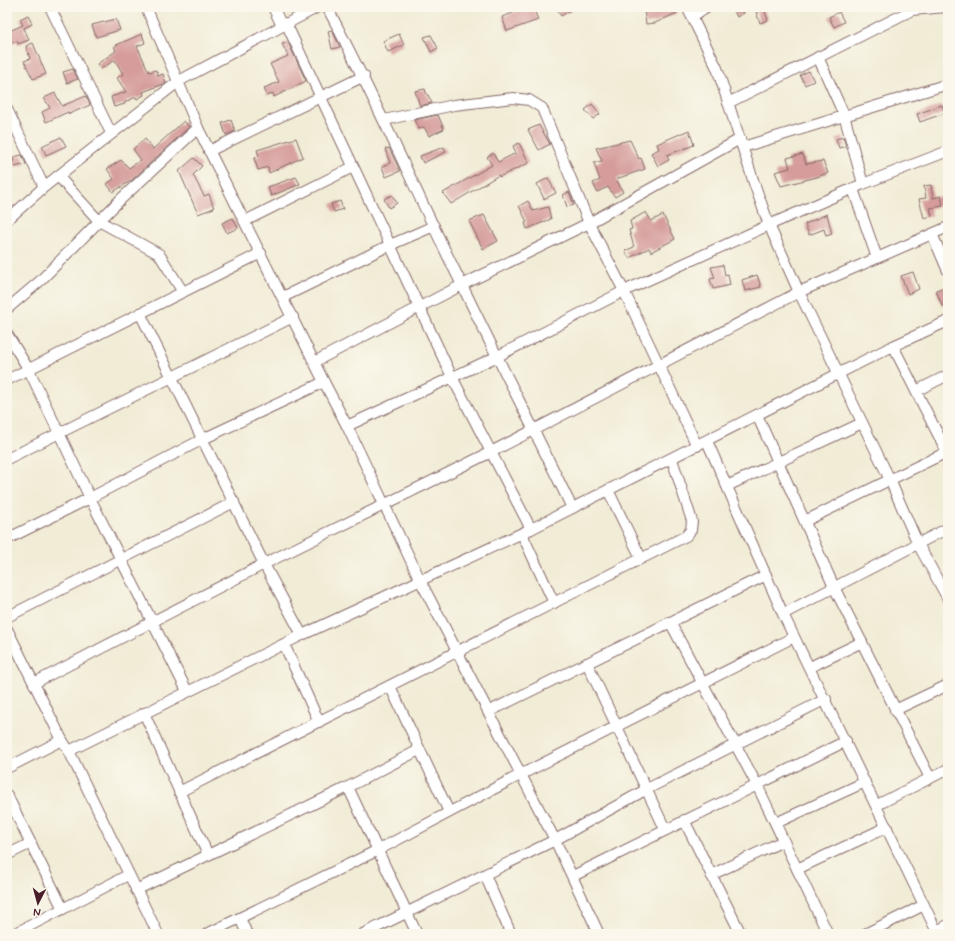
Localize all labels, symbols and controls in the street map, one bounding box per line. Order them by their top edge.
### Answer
north arrow [18,883,58,923]
text: N [33,905,41,919]

